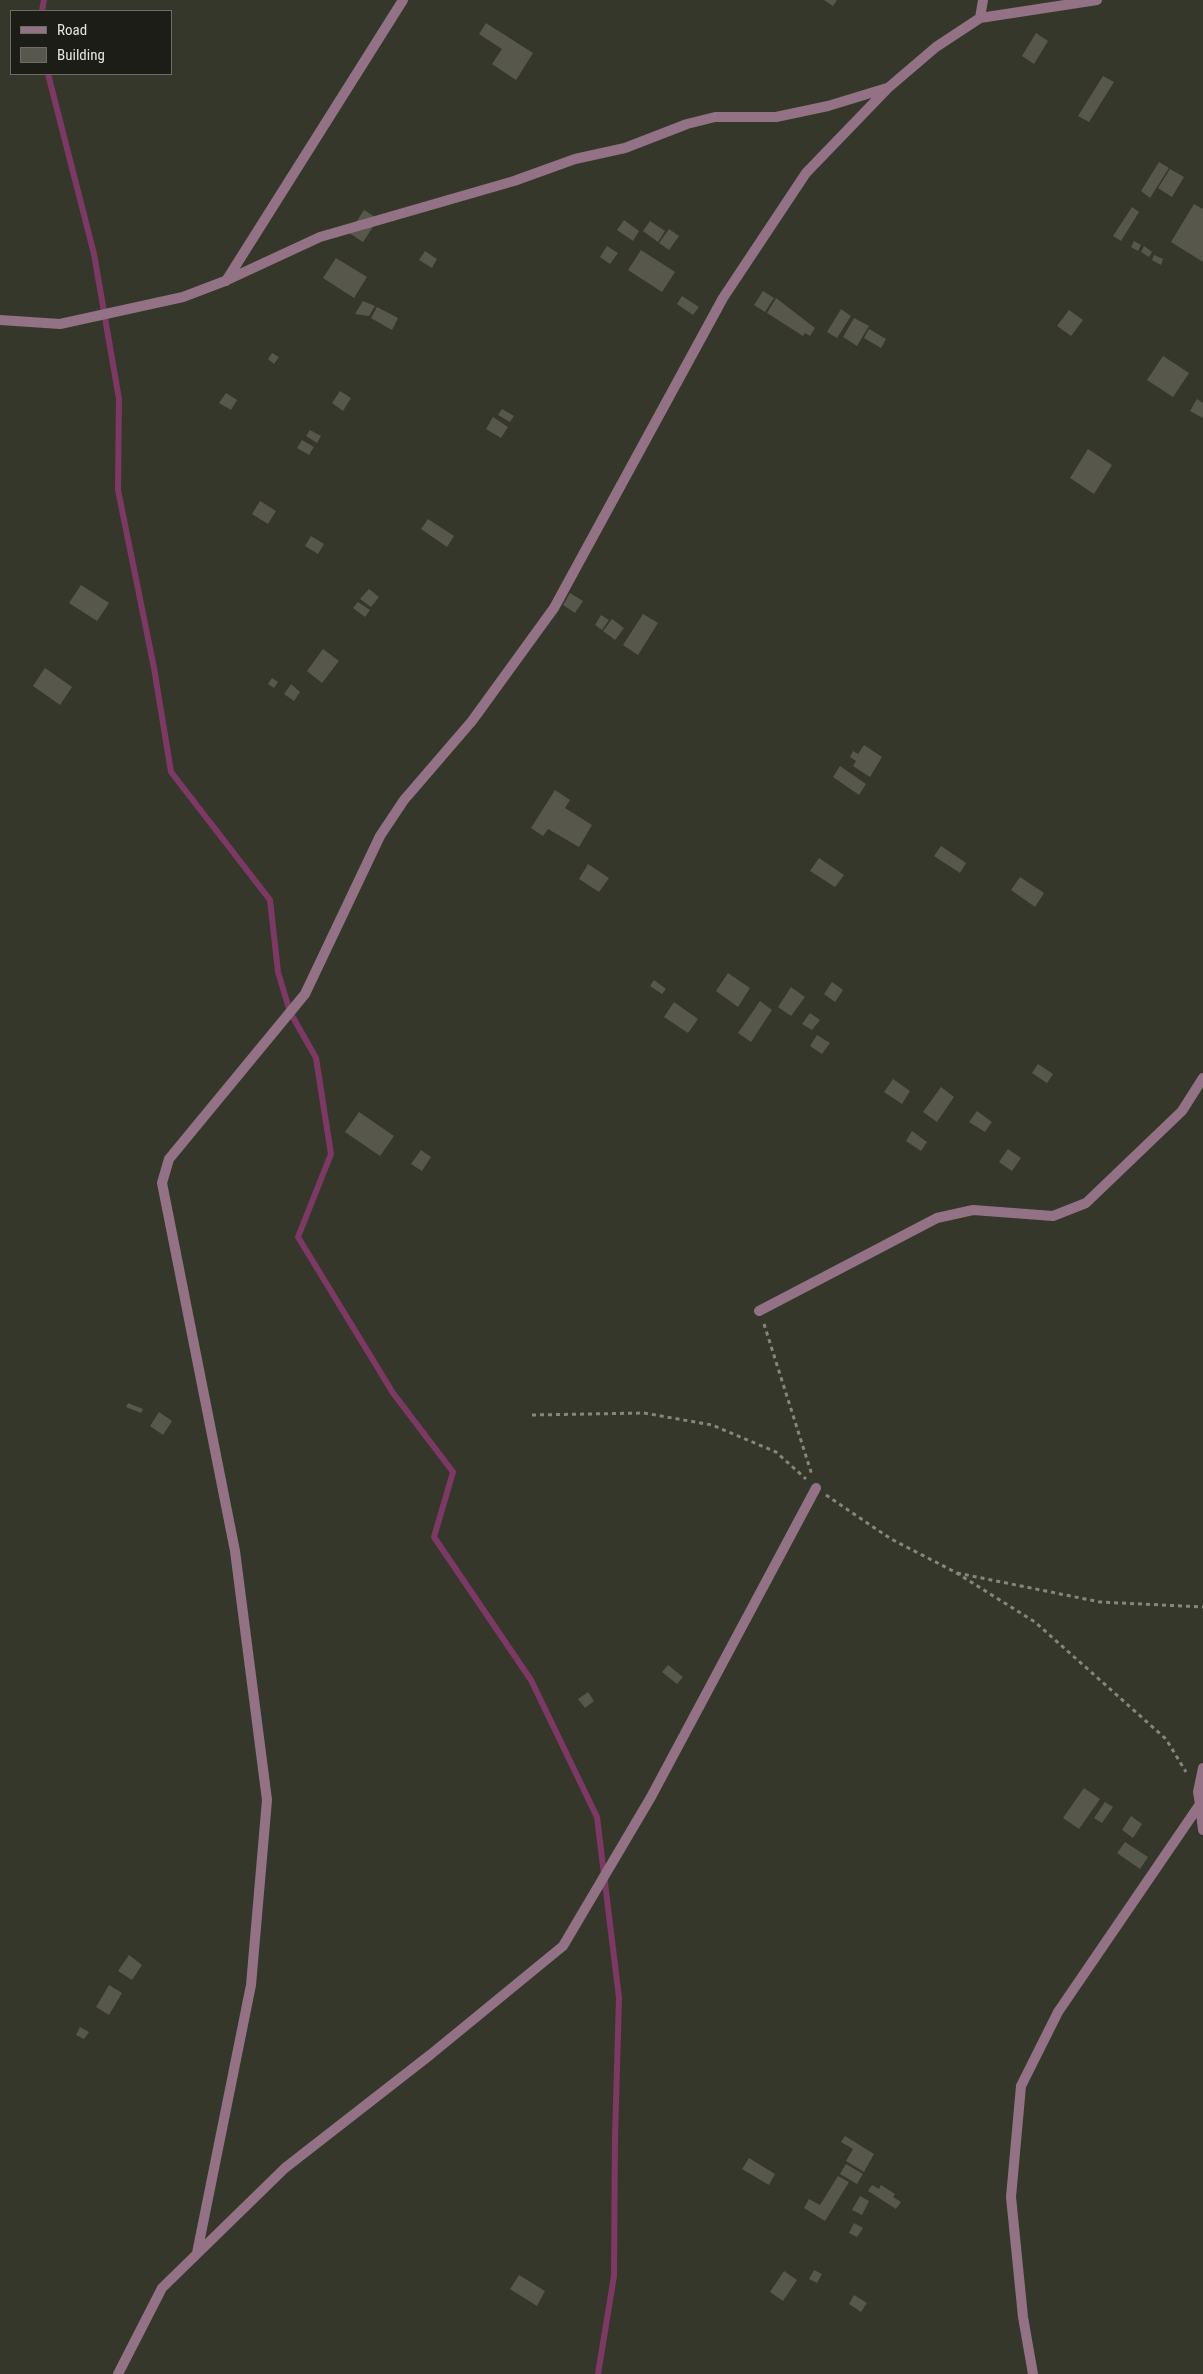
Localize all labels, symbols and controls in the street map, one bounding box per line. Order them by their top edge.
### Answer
legend [10,10,172,75]
text: Road [57,21,87,39]
text: Building [57,46,105,64]

